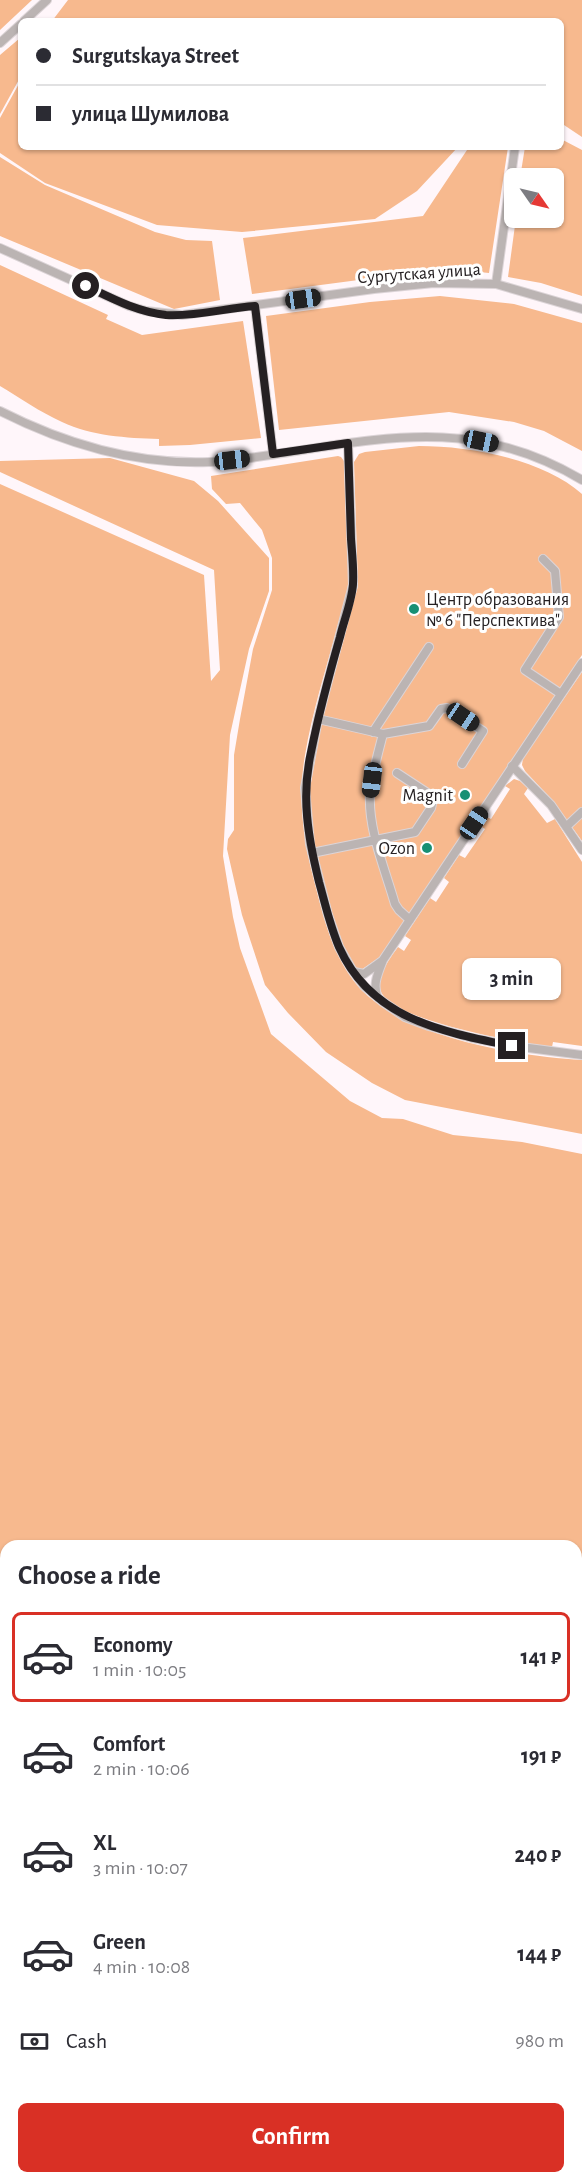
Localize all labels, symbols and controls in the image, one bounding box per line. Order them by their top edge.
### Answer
text: Surgutskaya Street [72,45,239,67]
text: улица Шумилова [72,103,229,125]
north arrow [504,168,564,228]
map controls [504,168,564,228]
street label: Сургутская улица [357,261,482,287]
route start [72,272,99,299]
car [284,288,322,310]
car [462,428,500,454]
car [213,449,251,471]
place label: Центр образования № 6 "Перспектива" [426,590,569,630]
marker: Центр образования № 6 "Перспектива" [407,602,421,616]
car [443,699,483,735]
car [361,761,383,799]
place label: Magnit [403,787,453,805]
marker: Magnit [458,788,472,802]
car [456,803,492,843]
place label: Ozon [378,840,415,858]
marker: Ozon [420,841,434,855]
callout: 3 min [462,959,562,1001]
text: 3 min [490,969,533,989]
route end [498,1032,525,1059]
text: Choose a ride [18,1562,161,1589]
icon: car [21,1630,75,1684]
text: Economy [93,1634,173,1656]
text: 141 ₽ [520,1646,561,1668]
text: 1 min · 10:05 [93,1660,186,1680]
icon: car [21,1729,75,1783]
text: Comfort [93,1733,165,1755]
text: 191 ₽ [521,1745,561,1767]
text: 2 min · 10:06 [93,1759,190,1779]
icon: car [21,1828,75,1882]
text: XL [93,1832,116,1854]
text: 240 ₽ [514,1844,561,1866]
text: 3 min · 10:07 [93,1858,188,1878]
icon: car [21,1927,75,1981]
text: Green [93,1931,146,1953]
text: 144 ₽ [517,1943,561,1965]
text: 4 min · 10:08 [93,1957,190,1977]
icon: cash [18,2025,51,2058]
text: Cash [66,2030,107,2052]
text: 980 m [515,2031,564,2051]
button: Confirm [18,2103,564,2172]

